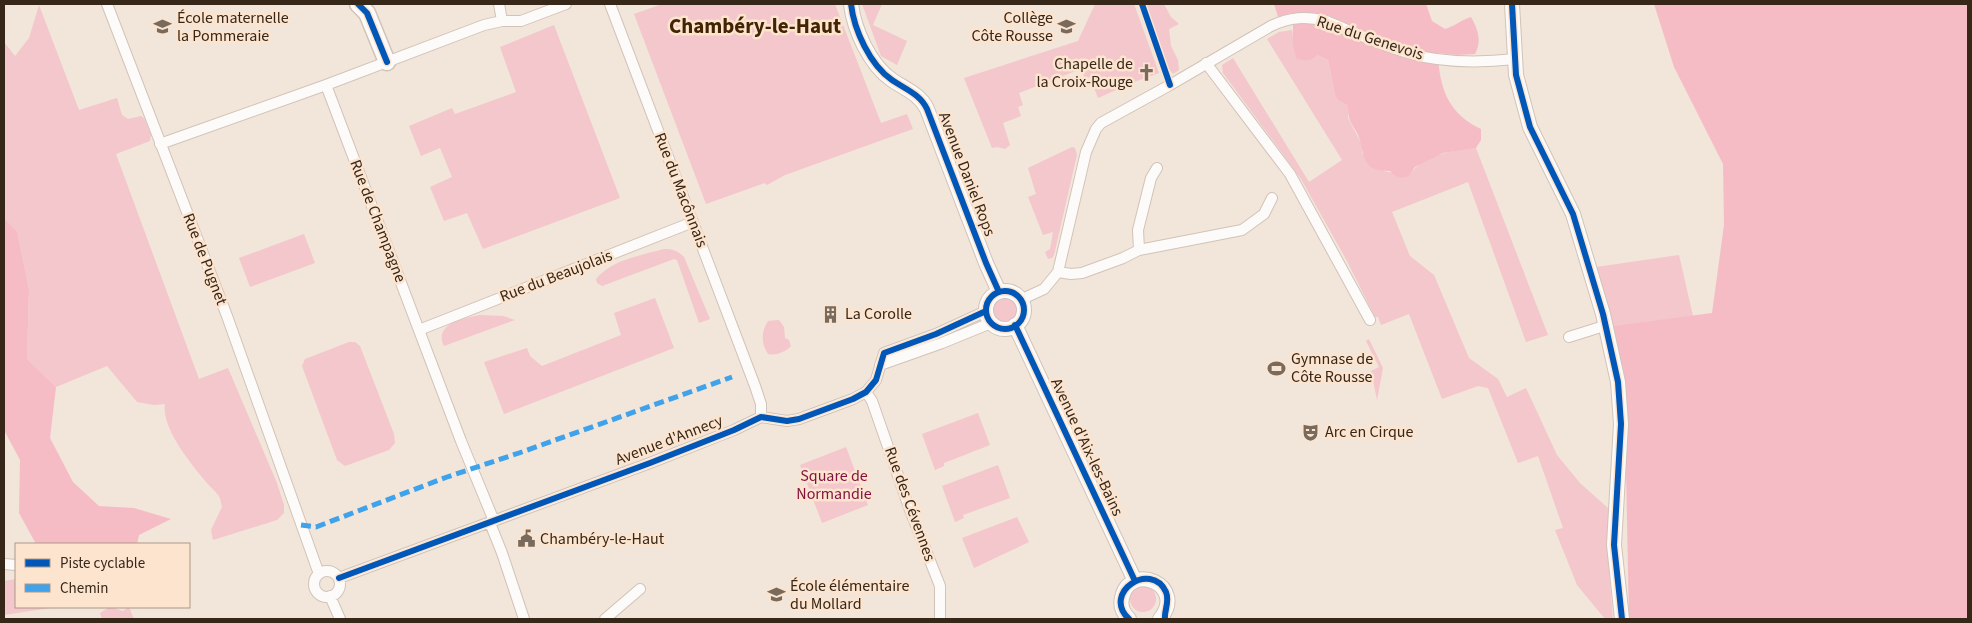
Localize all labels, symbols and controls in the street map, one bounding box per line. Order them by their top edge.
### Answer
place label: École maternelle la Pommeraie [177,7,289,47]
place label: Collège Côte Rousse [971,7,1053,47]
street label: Rue du Genevois [1314,10,1426,66]
district label: Chambéry-le-Haut [669,11,841,41]
school or university icon: École maternelle la Pommeraie [153,17,173,37]
school or university icon: Collège Côte Rousse [1057,17,1077,37]
place label: Chapelle de la Croix-Rouge [1037,53,1133,93]
church icon: Chapelle de la Croix-Rouge [1137,63,1157,83]
street label: Avenue Daniel Rops [933,109,1001,240]
street label: Rue du Macônnais [649,129,713,251]
street label: Rue de Champagne [345,157,412,285]
street label: Rue de Pugnet [177,210,233,309]
street label: Rue du Beaujolais [496,244,616,308]
place label: La Corolle [845,303,912,325]
building icon: La Corolle [821,304,841,324]
place label: Gymnase de Côte Rousse [1291,348,1373,388]
sports icon: Gymnase de Côte Rousse [1267,358,1287,378]
street label: Avenue d'Aix-les-Bains [1045,374,1129,520]
street label: Avenue d'Annecy [612,409,726,471]
place label: Arc en Cirque [1325,421,1414,443]
theatre icon: Arc en Cirque [1301,422,1321,442]
street label: Rue des Cévennes [879,444,941,565]
park label: Square de Normandie [796,465,872,505]
place label: Chambéry-le-Haut [540,528,665,550]
public building icon: Chambéry-le-Haut [516,529,536,549]
legend [15,543,190,608]
text: Piste cyclable [60,553,145,574]
place label: École élémentaire du Mollard [790,575,909,615]
text: Chemin [60,578,109,599]
school or university icon: École élémentaire du Mollard [766,585,786,605]

